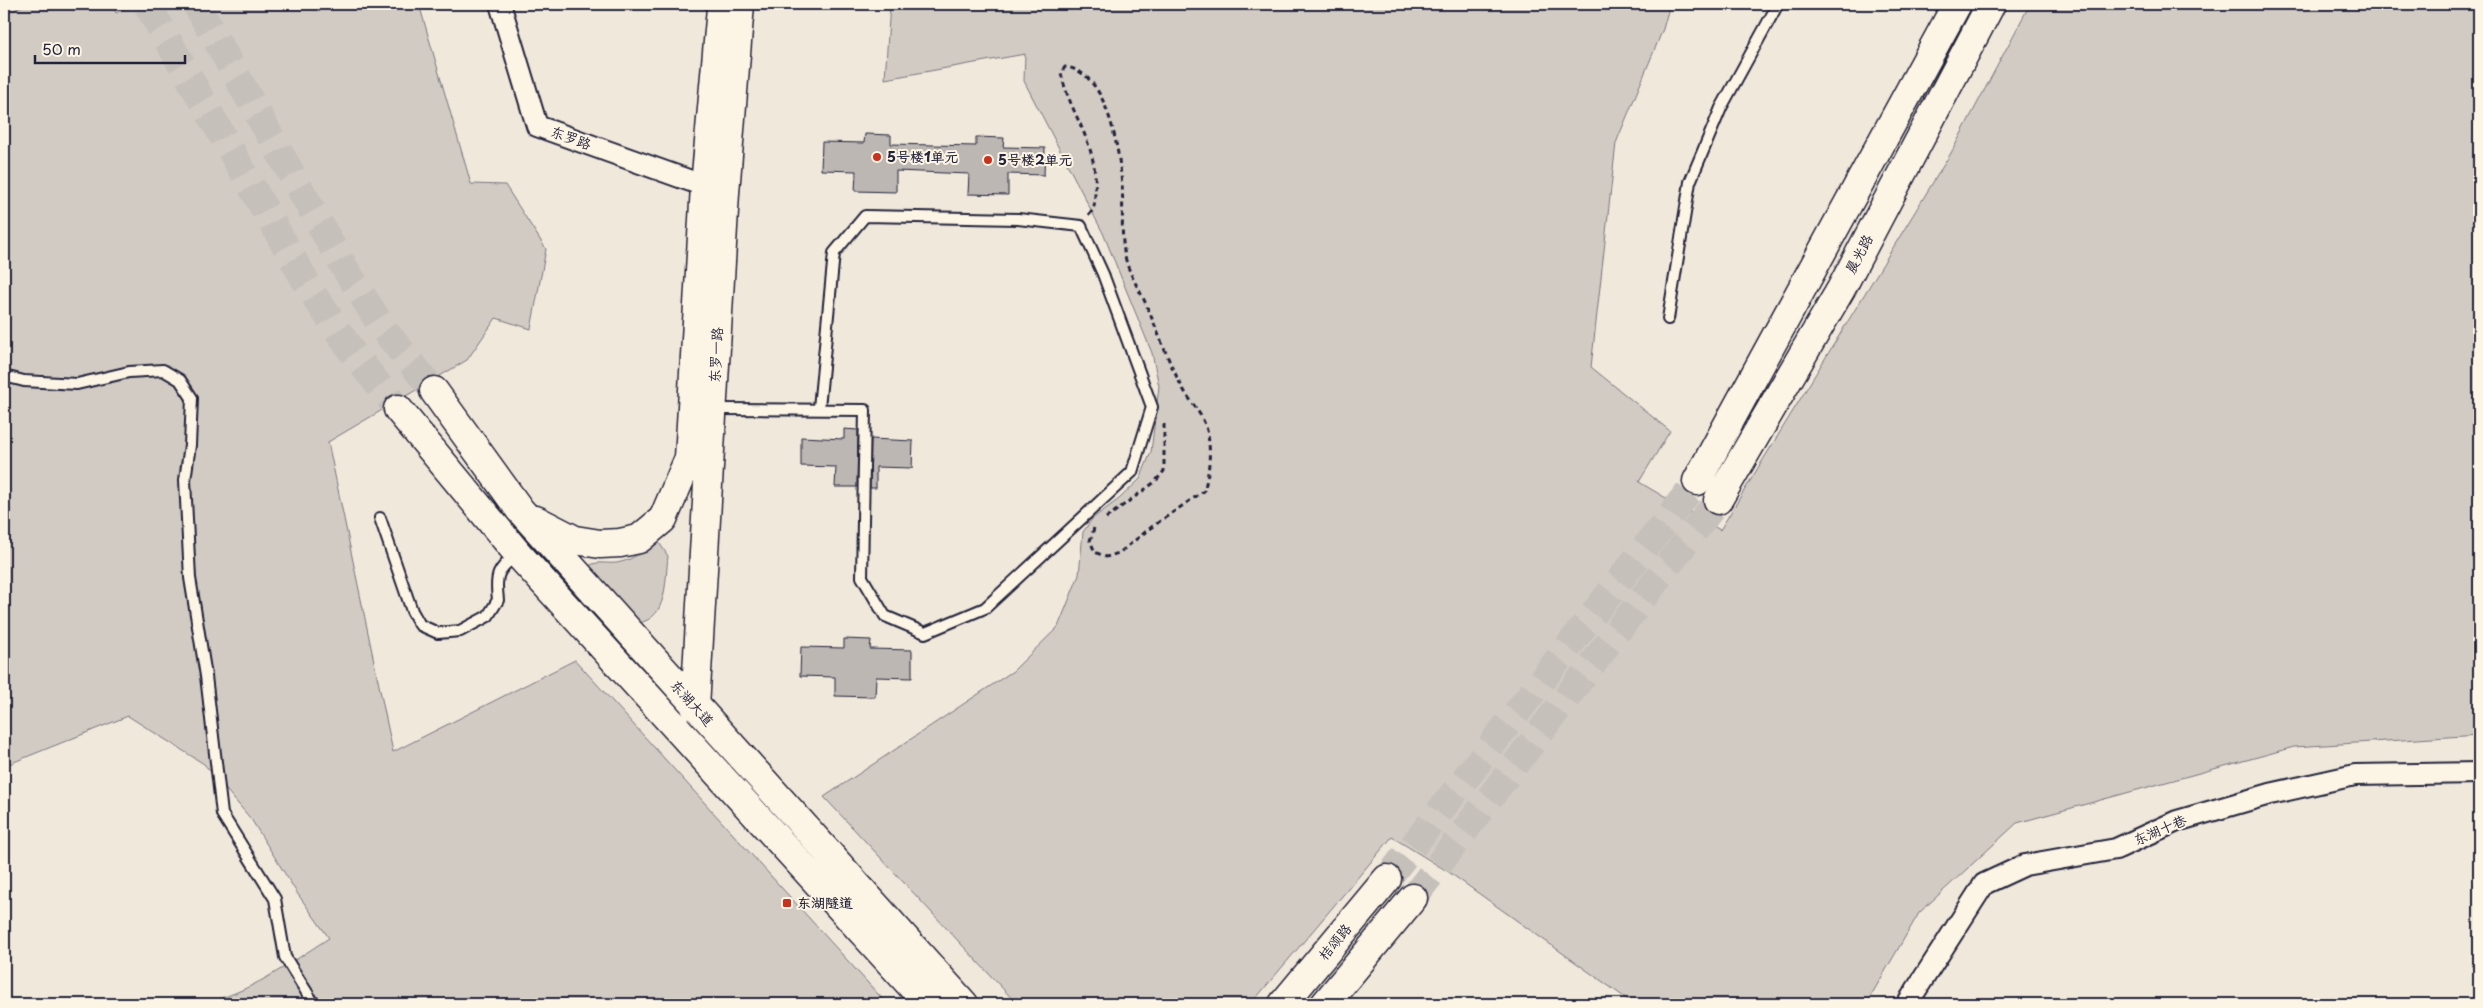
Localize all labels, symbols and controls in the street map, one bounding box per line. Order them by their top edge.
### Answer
scale bar [35,32,185,64]
text: 50 m [42,37,81,60]
street label: 东罗路 [548,120,594,155]
place label: 5号楼1单元 [887,146,959,167]
place label: 5号楼2单元 [998,149,1073,170]
marker: 5号楼1单元 [871,151,883,163]
marker: 5号楼2单元 [982,154,994,166]
street label: 晨光路 [1839,230,1878,277]
street label: 东罗一路 [704,326,727,383]
street label: 东湖大道 [666,675,719,730]
street label: 东湖十巷 [2130,809,2191,850]
place label: 东湖隧道 [797,892,853,913]
marker: 东湖隧道 [781,897,793,909]
street label: 桔颂路 [1313,919,1356,965]

